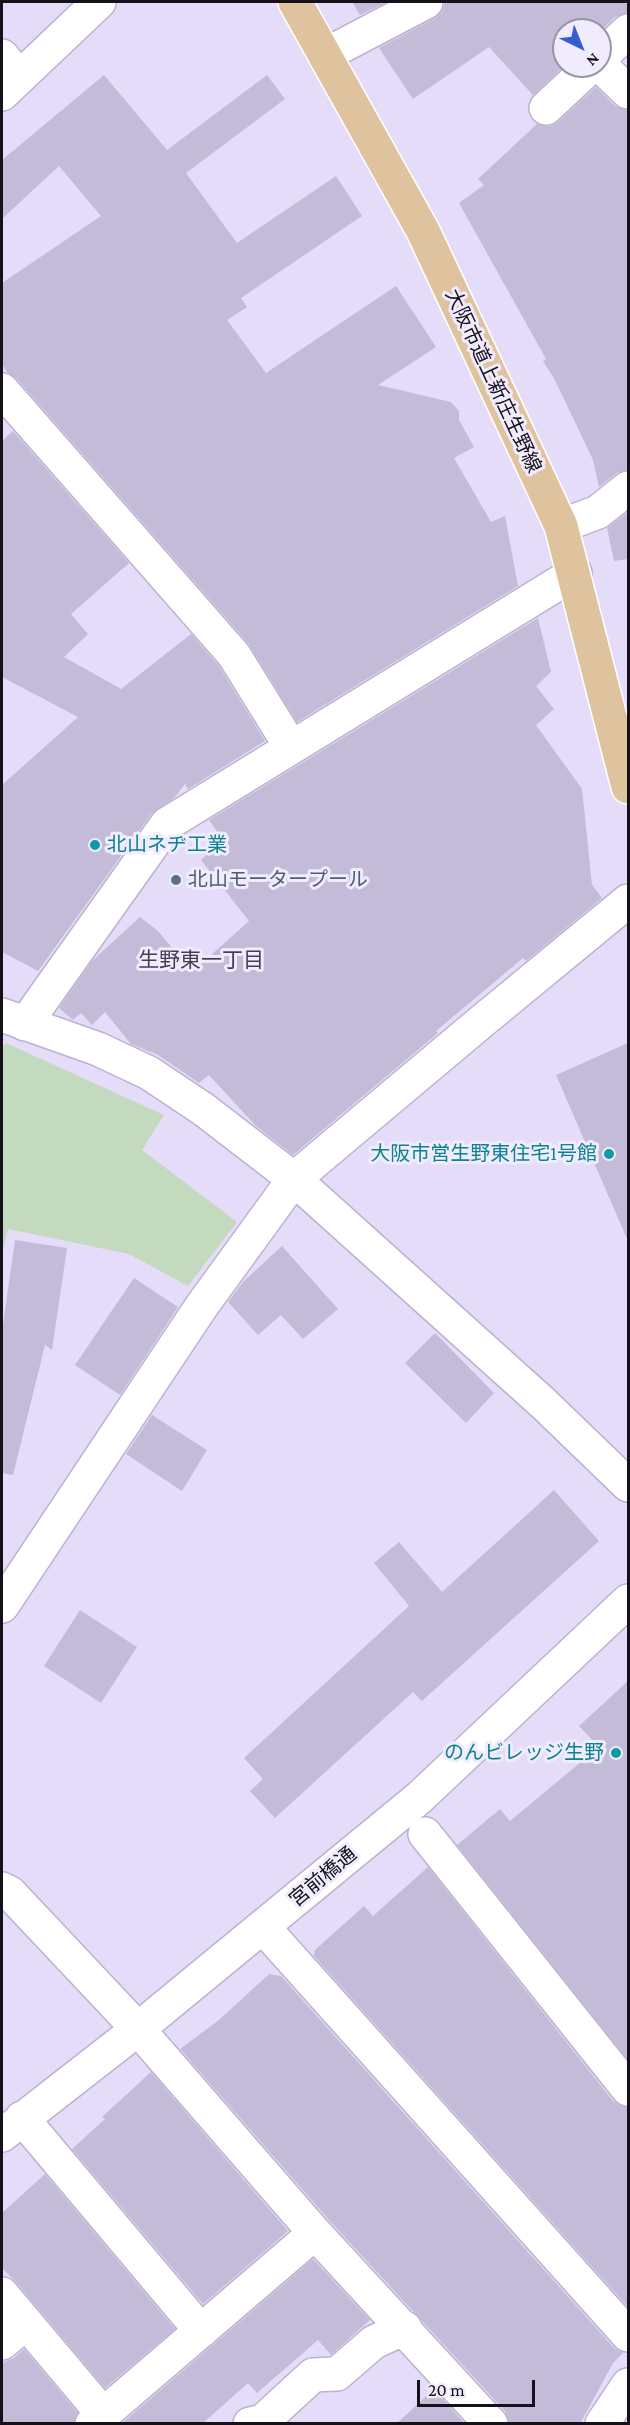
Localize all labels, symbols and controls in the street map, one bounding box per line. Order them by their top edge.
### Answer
north arrow [552,18,612,78]
text: N [583,50,603,70]
street label: 大阪市道上新庄生野線 [440,285,546,477]
place label: 北山ネヂ工業 [107,833,227,857]
marker: 北山ネヂ工業 [88,838,102,852]
place label: 北山モータープール [188,868,368,892]
marker: 北山モータープール [169,873,183,887]
district label: 生野東一丁目 [138,948,264,974]
place label: 大阪市営生野東住宅1号館 [370,1142,597,1166]
marker: 大阪市営生野東住宅1号館 [602,1147,616,1161]
place label: のんビレッジ生野 [444,1741,604,1765]
marker: のんビレッジ生野 [609,1746,623,1760]
street label: 宮前橋通 [285,1842,361,1912]
scale bar [420,2368,538,2406]
text: 20 m [428,2380,465,2400]

